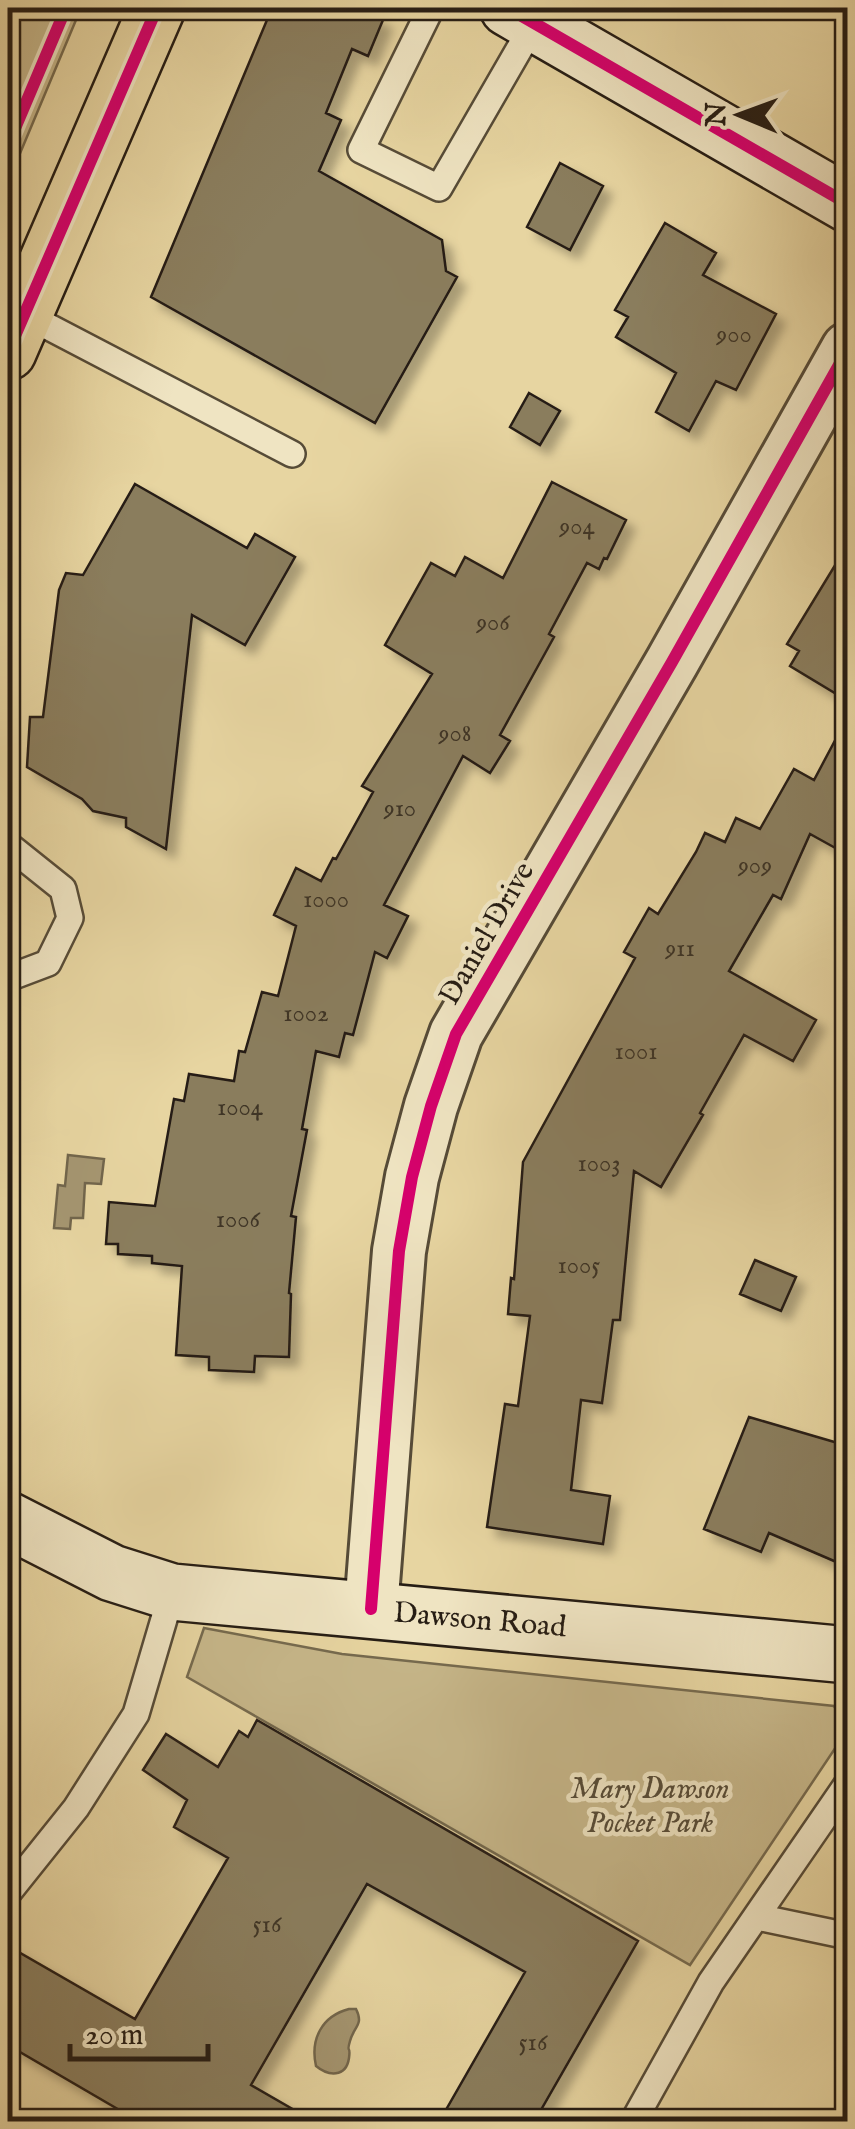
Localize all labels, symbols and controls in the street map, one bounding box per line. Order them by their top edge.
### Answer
north arrow [690,65,790,165]
text: N [700,102,735,128]
house number: 900 [715,319,752,351]
house number: 904 [558,511,595,543]
house number: 906 [475,607,510,639]
house number: 908 [438,718,472,750]
house number: 910 [383,793,416,825]
house number: 909 [737,850,772,882]
street label: Daniel Drive [431,856,544,1012]
house number: 1000 [303,884,349,916]
house number: 911 [664,933,695,965]
house number: 1002 [283,998,329,1030]
house number: 1001 [615,1036,657,1068]
house number: 1004 [217,1092,264,1124]
house number: 1003 [577,1148,621,1180]
house number: 1006 [216,1204,261,1236]
house number: 1005 [558,1250,600,1282]
street label: Dawson Road [392,1595,569,1648]
park label: Mary Dawson Pocket Park [570,1771,730,1843]
house number: 516 [253,1909,282,1941]
scale bar [70,1999,208,2061]
text: 20 m [85,2017,144,2055]
house number: 516 [519,2027,548,2059]

